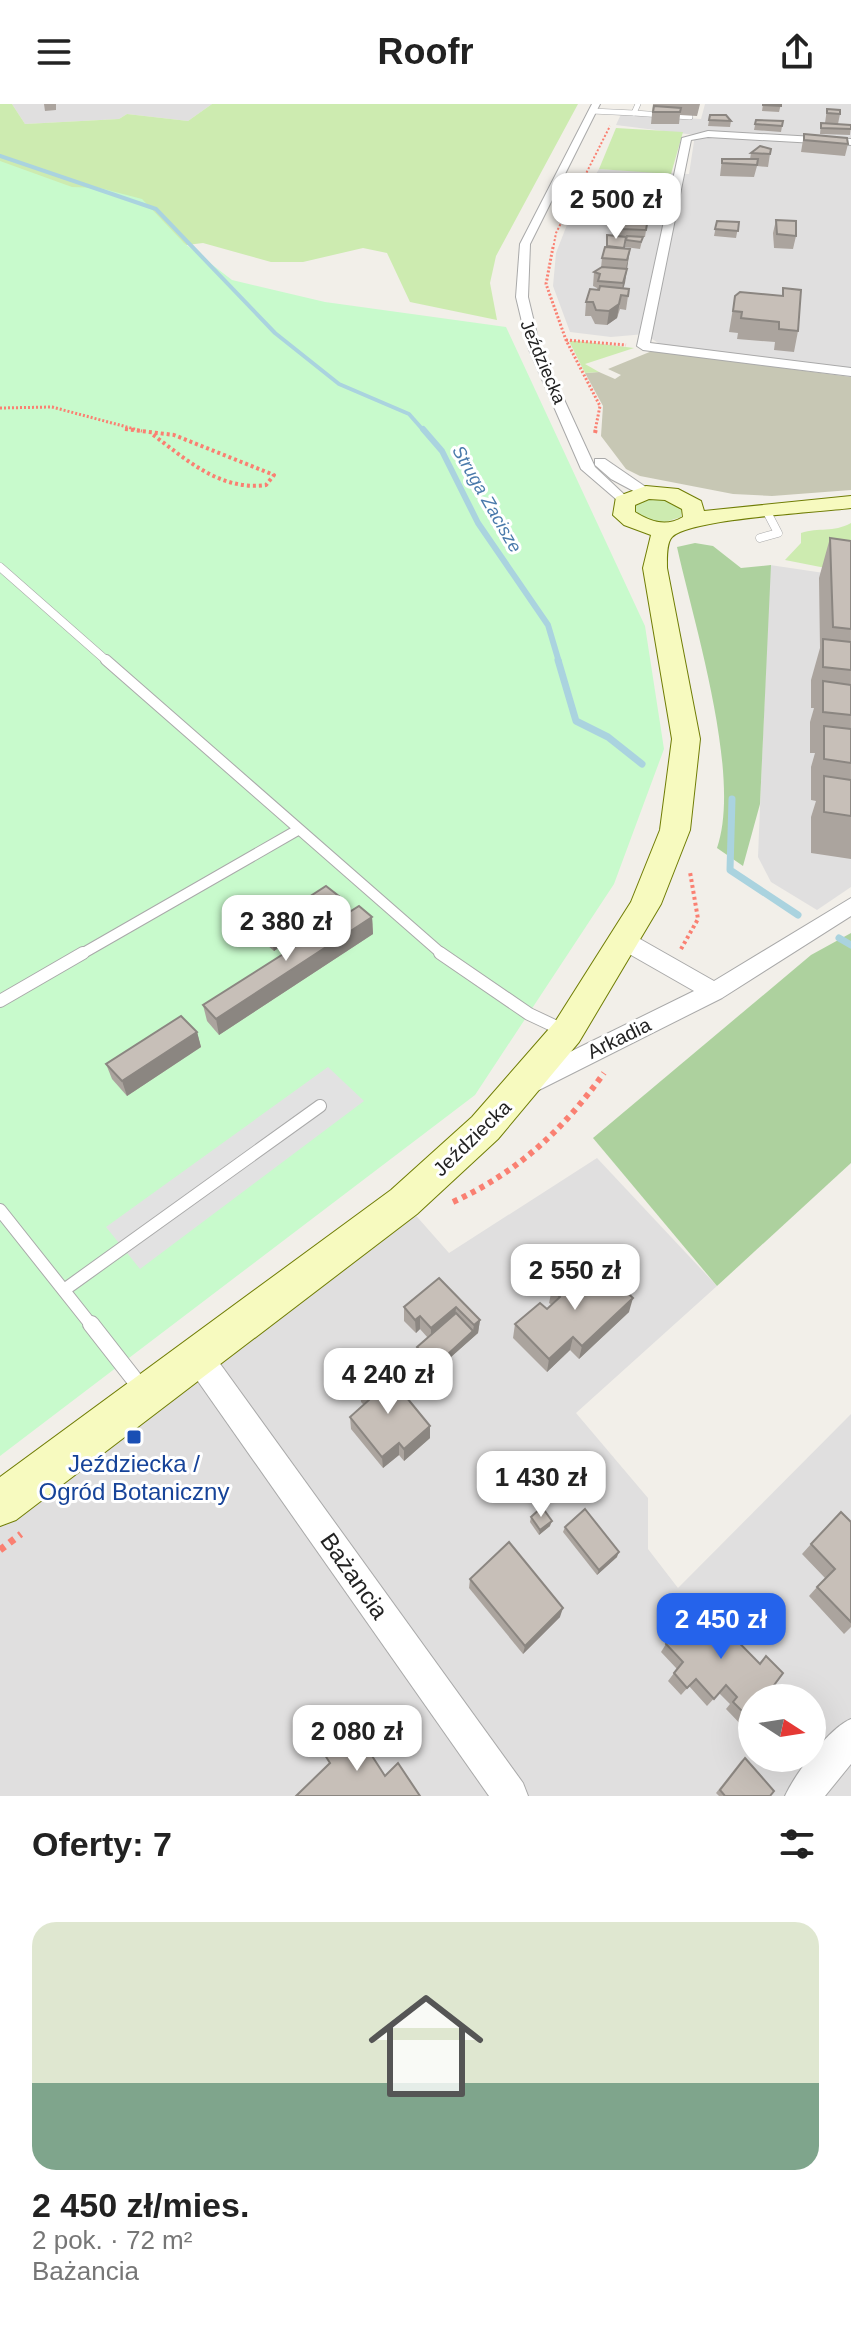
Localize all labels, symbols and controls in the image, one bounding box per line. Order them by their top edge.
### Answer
icon: menu [32,30,76,74]
icon: share [775,30,819,74]
text: Roofr [378,31,473,72]
pin: 2 500 zł [533,173,699,241]
text: 2 500 zł [570,184,662,214]
street label: Jeździecka [516,317,570,408]
water label: Struga Zacisze [448,442,526,556]
pin: 2 380 zł [203,895,369,963]
text: 2 380 zł [240,906,332,936]
street label: Arkadia [584,1013,655,1063]
street label: Jeździecka [429,1095,516,1180]
pin: 2 550 zł [492,1244,658,1312]
text: 2 550 zł [529,1255,621,1285]
pin: 4 240 zł [305,1348,471,1416]
text: 4 240 zł [342,1359,434,1389]
marker: Jeździecka / Ogród Botaniczny [125,1428,143,1446]
place label: Jeździecka / Ogród Botaniczny [39,1450,229,1505]
pin: 1 430 zł [458,1451,624,1519]
text: 1 430 zł [495,1462,587,1492]
street label: Bażancia [315,1528,394,1624]
pin: 2 450 zł [638,1593,804,1661]
text: 2 450 zł [675,1604,767,1634]
north arrow [738,1684,826,1772]
map controls [738,1684,826,1772]
pin: 2 080 zł [274,1705,440,1773]
text: 2 080 zł [311,1716,403,1746]
icon: filters [775,1822,819,1866]
text: Oferty: 7 [32,1825,172,1863]
icon: home [354,1974,498,2118]
text: 2 450 zł/mies. [32,2186,249,2224]
text: 2 pok. · 72 m² [32,2225,192,2255]
text: Bażancia [32,2256,139,2286]

